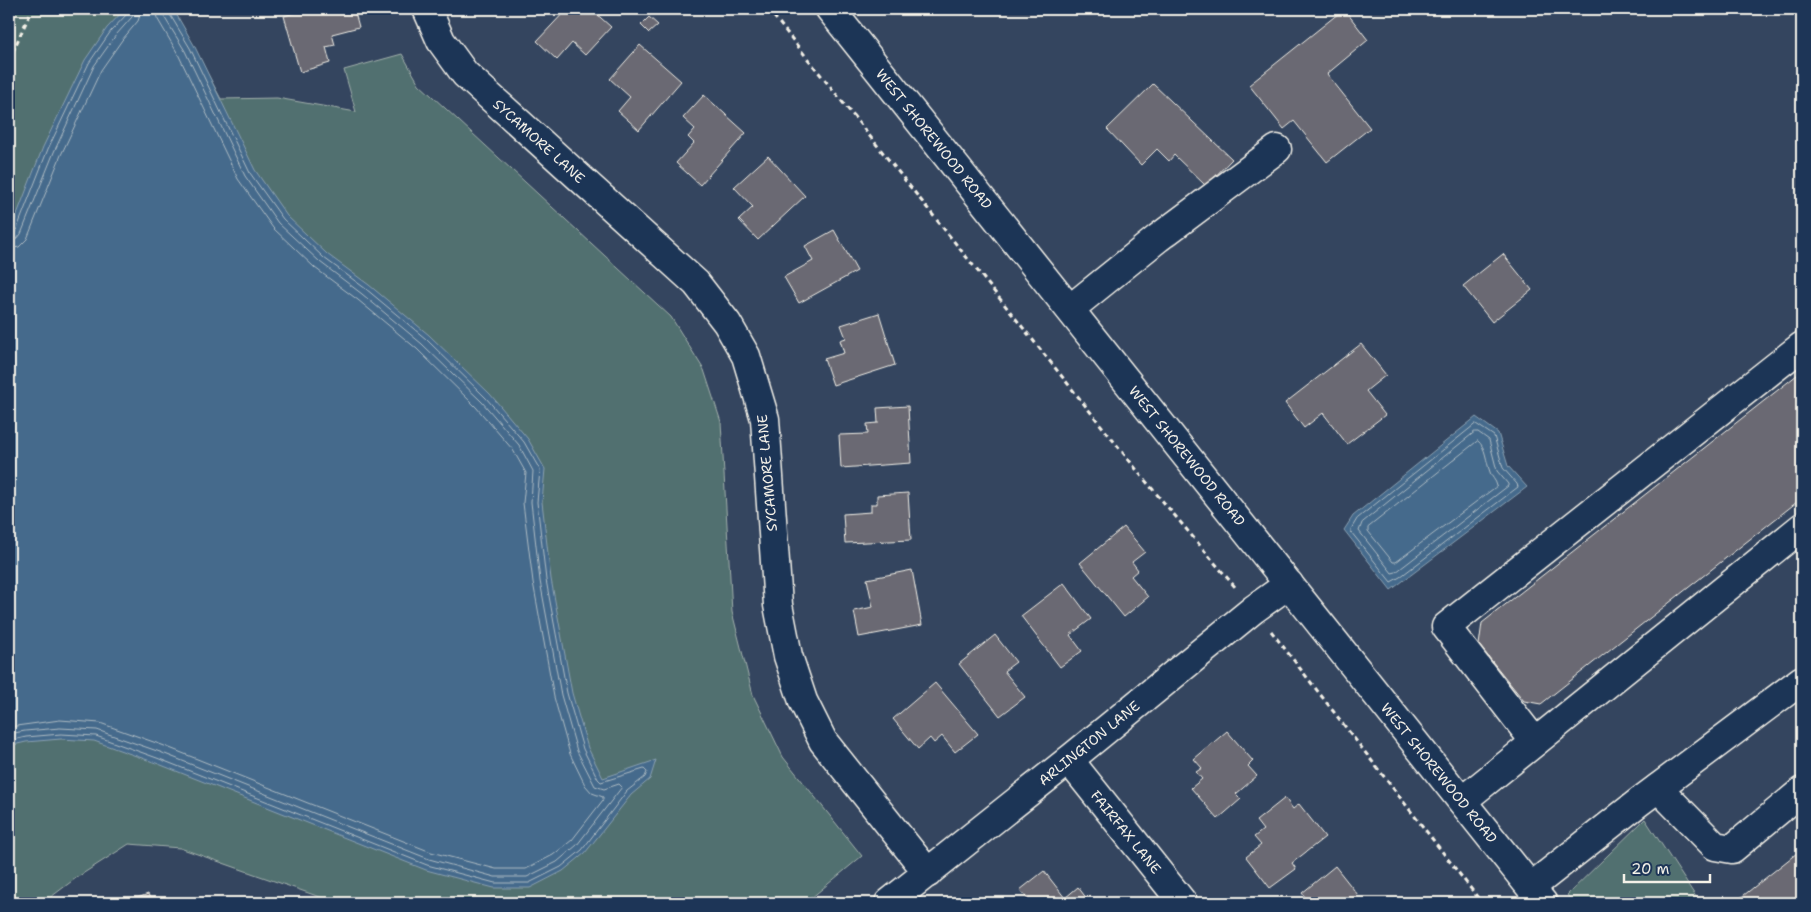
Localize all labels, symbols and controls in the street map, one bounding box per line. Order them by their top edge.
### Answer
street label: WEST SHOREWOOD ROAD [872,65,996,213]
street label: SYCAMORE LANE [489,95,589,187]
street label: WEST SHOREWOOD ROAD [1125,382,1249,530]
street label: SYCAMORE LANE [753,413,781,532]
street label: ARLINGTON LANE [1035,696,1143,789]
street label: WEST SHOREWOOD ROAD [1377,699,1501,847]
street label: FAIRFAX LANE [1087,787,1165,878]
scale bar [1624,852,1710,884]
text: 20 m [1631,859,1670,879]

